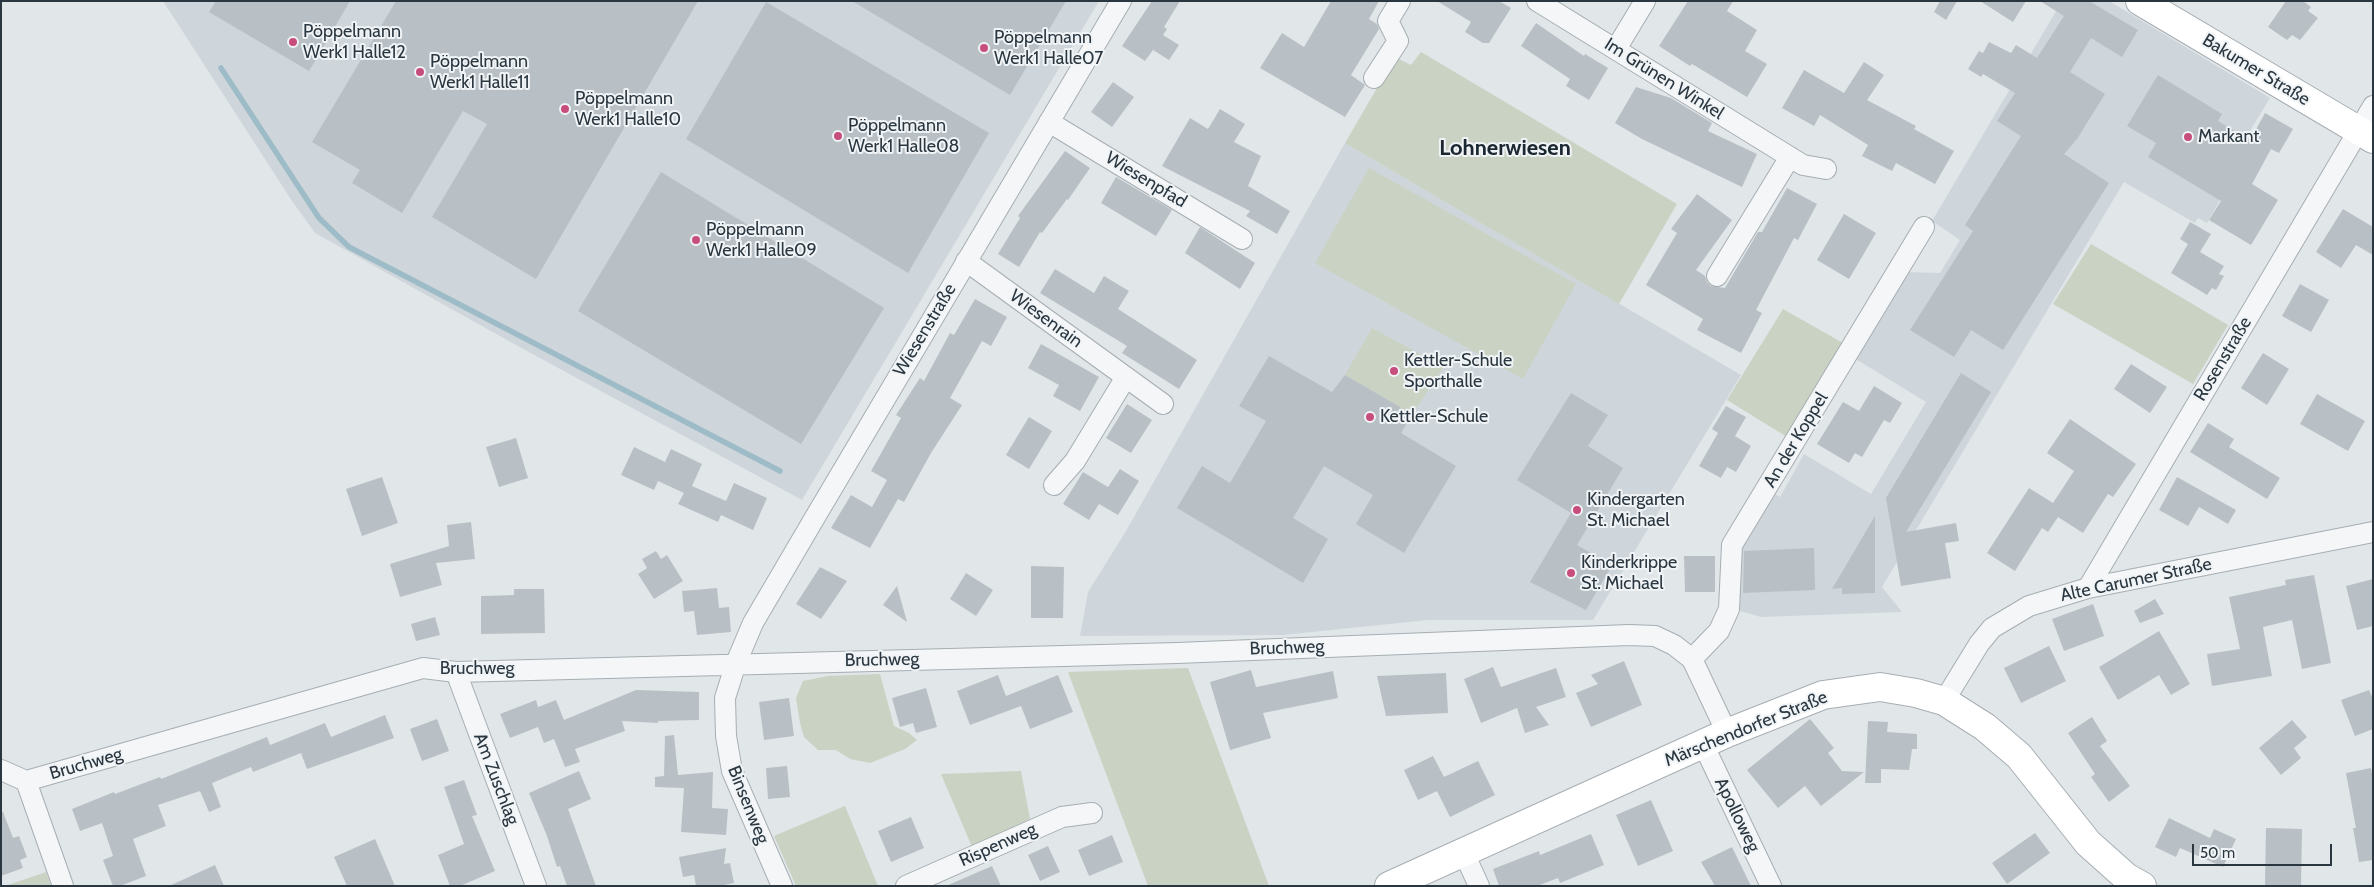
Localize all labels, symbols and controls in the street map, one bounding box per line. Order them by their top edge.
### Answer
place label: Pöppelmann Werk1 Halle12 [303,21,406,64]
place label: Pöppelmann Werk1 Halle07 [994,27,1103,70]
street label: Bakumer Straße [2198,29,2314,111]
street label: Im Grünen Winkel [1600,34,1728,124]
marker: Pöppelmann Werk1 Halle12 [287,36,299,48]
marker: Pöppelmann Werk1 Halle07 [978,42,990,54]
place label: Pöppelmann Werk1 Halle11 [430,51,529,94]
marker: Pöppelmann Werk1 Halle11 [414,66,426,78]
place label: Pöppelmann Werk1 Halle10 [575,88,681,130]
marker: Pöppelmann Werk1 Halle10 [559,103,571,115]
place label: Pöppelmann Werk1 Halle08 [848,115,959,158]
place label: Markant [2198,126,2259,148]
marker: Pöppelmann Werk1 Halle08 [832,130,844,142]
marker: Markant [2182,131,2194,143]
district label: Lohnerwiesen [1439,136,1571,162]
street label: Wiesenpfad [1101,147,1191,213]
place label: Pöppelmann Werk1 Halle09 [706,219,817,262]
marker: Pöppelmann Werk1 Halle09 [690,234,702,246]
street label: Wiesenstraße [889,280,961,380]
street label: Wiesenrain [1005,285,1087,353]
street label: Rosenstraße [2189,313,2257,405]
place label: Kettler-Schule Sporthalle [1404,350,1512,392]
marker: Kettler-Schule Sporthalle [1388,365,1400,377]
street label: An der Koppel [1759,389,1833,491]
place label: Kettler-Schule [1380,406,1488,428]
marker: Kettler-Schule [1364,411,1376,423]
place label: Kindergarten St. Michael [1587,489,1685,532]
marker: Kindergarten St. Michael [1571,504,1583,516]
place label: Kinderkrippe St. Michael [1581,552,1677,594]
street label: Alte Carumer Straße [2058,553,2214,607]
marker: Kinderkrippe St. Michael [1565,567,1577,579]
street label: Bruchweg [1249,636,1325,660]
street label: Bruchweg [844,649,920,671]
street label: Bruchweg [440,658,514,680]
street label: Märschendorfer Straße [1661,686,1831,772]
street label: Am Zuschlag [469,730,523,828]
street label: Bruchweg [47,743,125,785]
street label: Binsenweg [723,763,773,847]
street label: Apolloweg [1710,774,1764,856]
street label: Rispenweg [956,818,1040,872]
scale bar [2194,834,2334,866]
text: 50 m [2200,844,2235,862]

